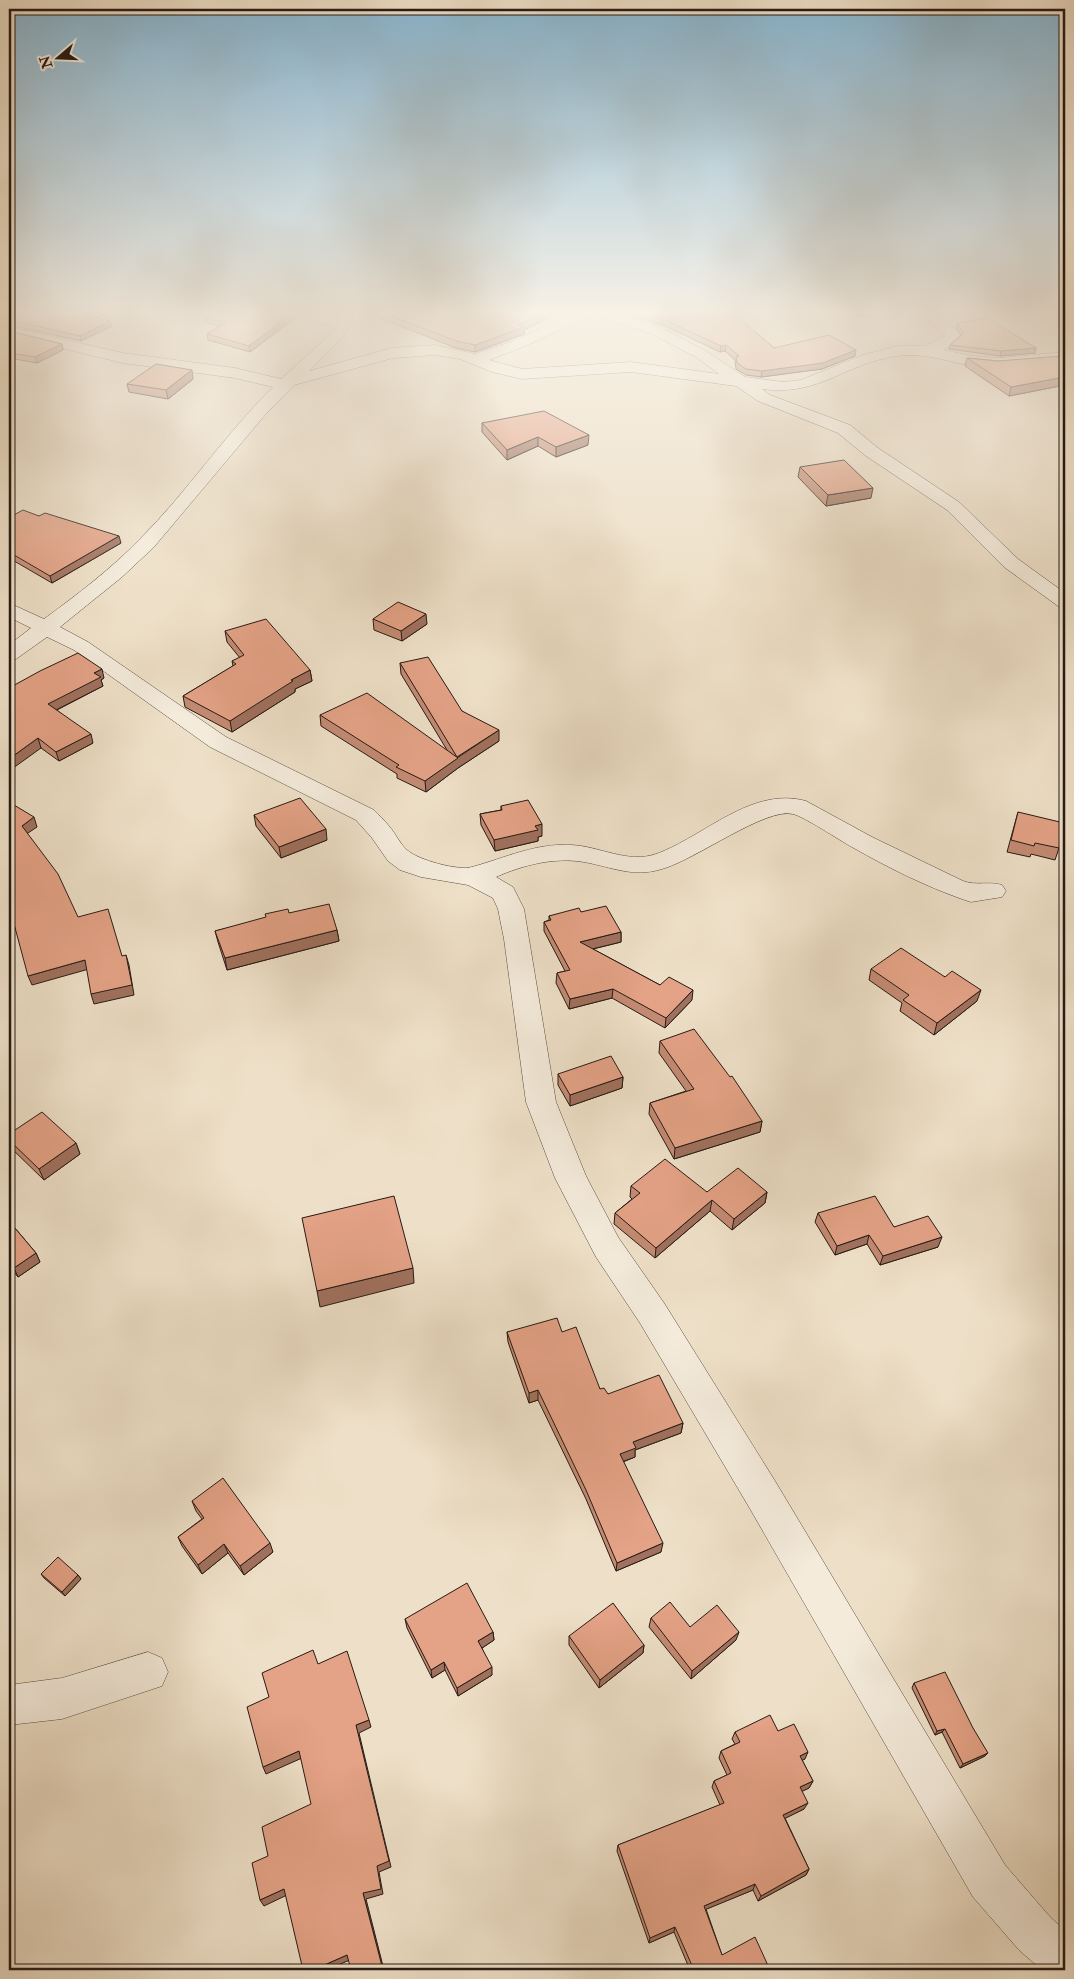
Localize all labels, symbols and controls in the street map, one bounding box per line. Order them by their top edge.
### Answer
north arrow [32,32,82,82]
text: N [36,53,57,72]

